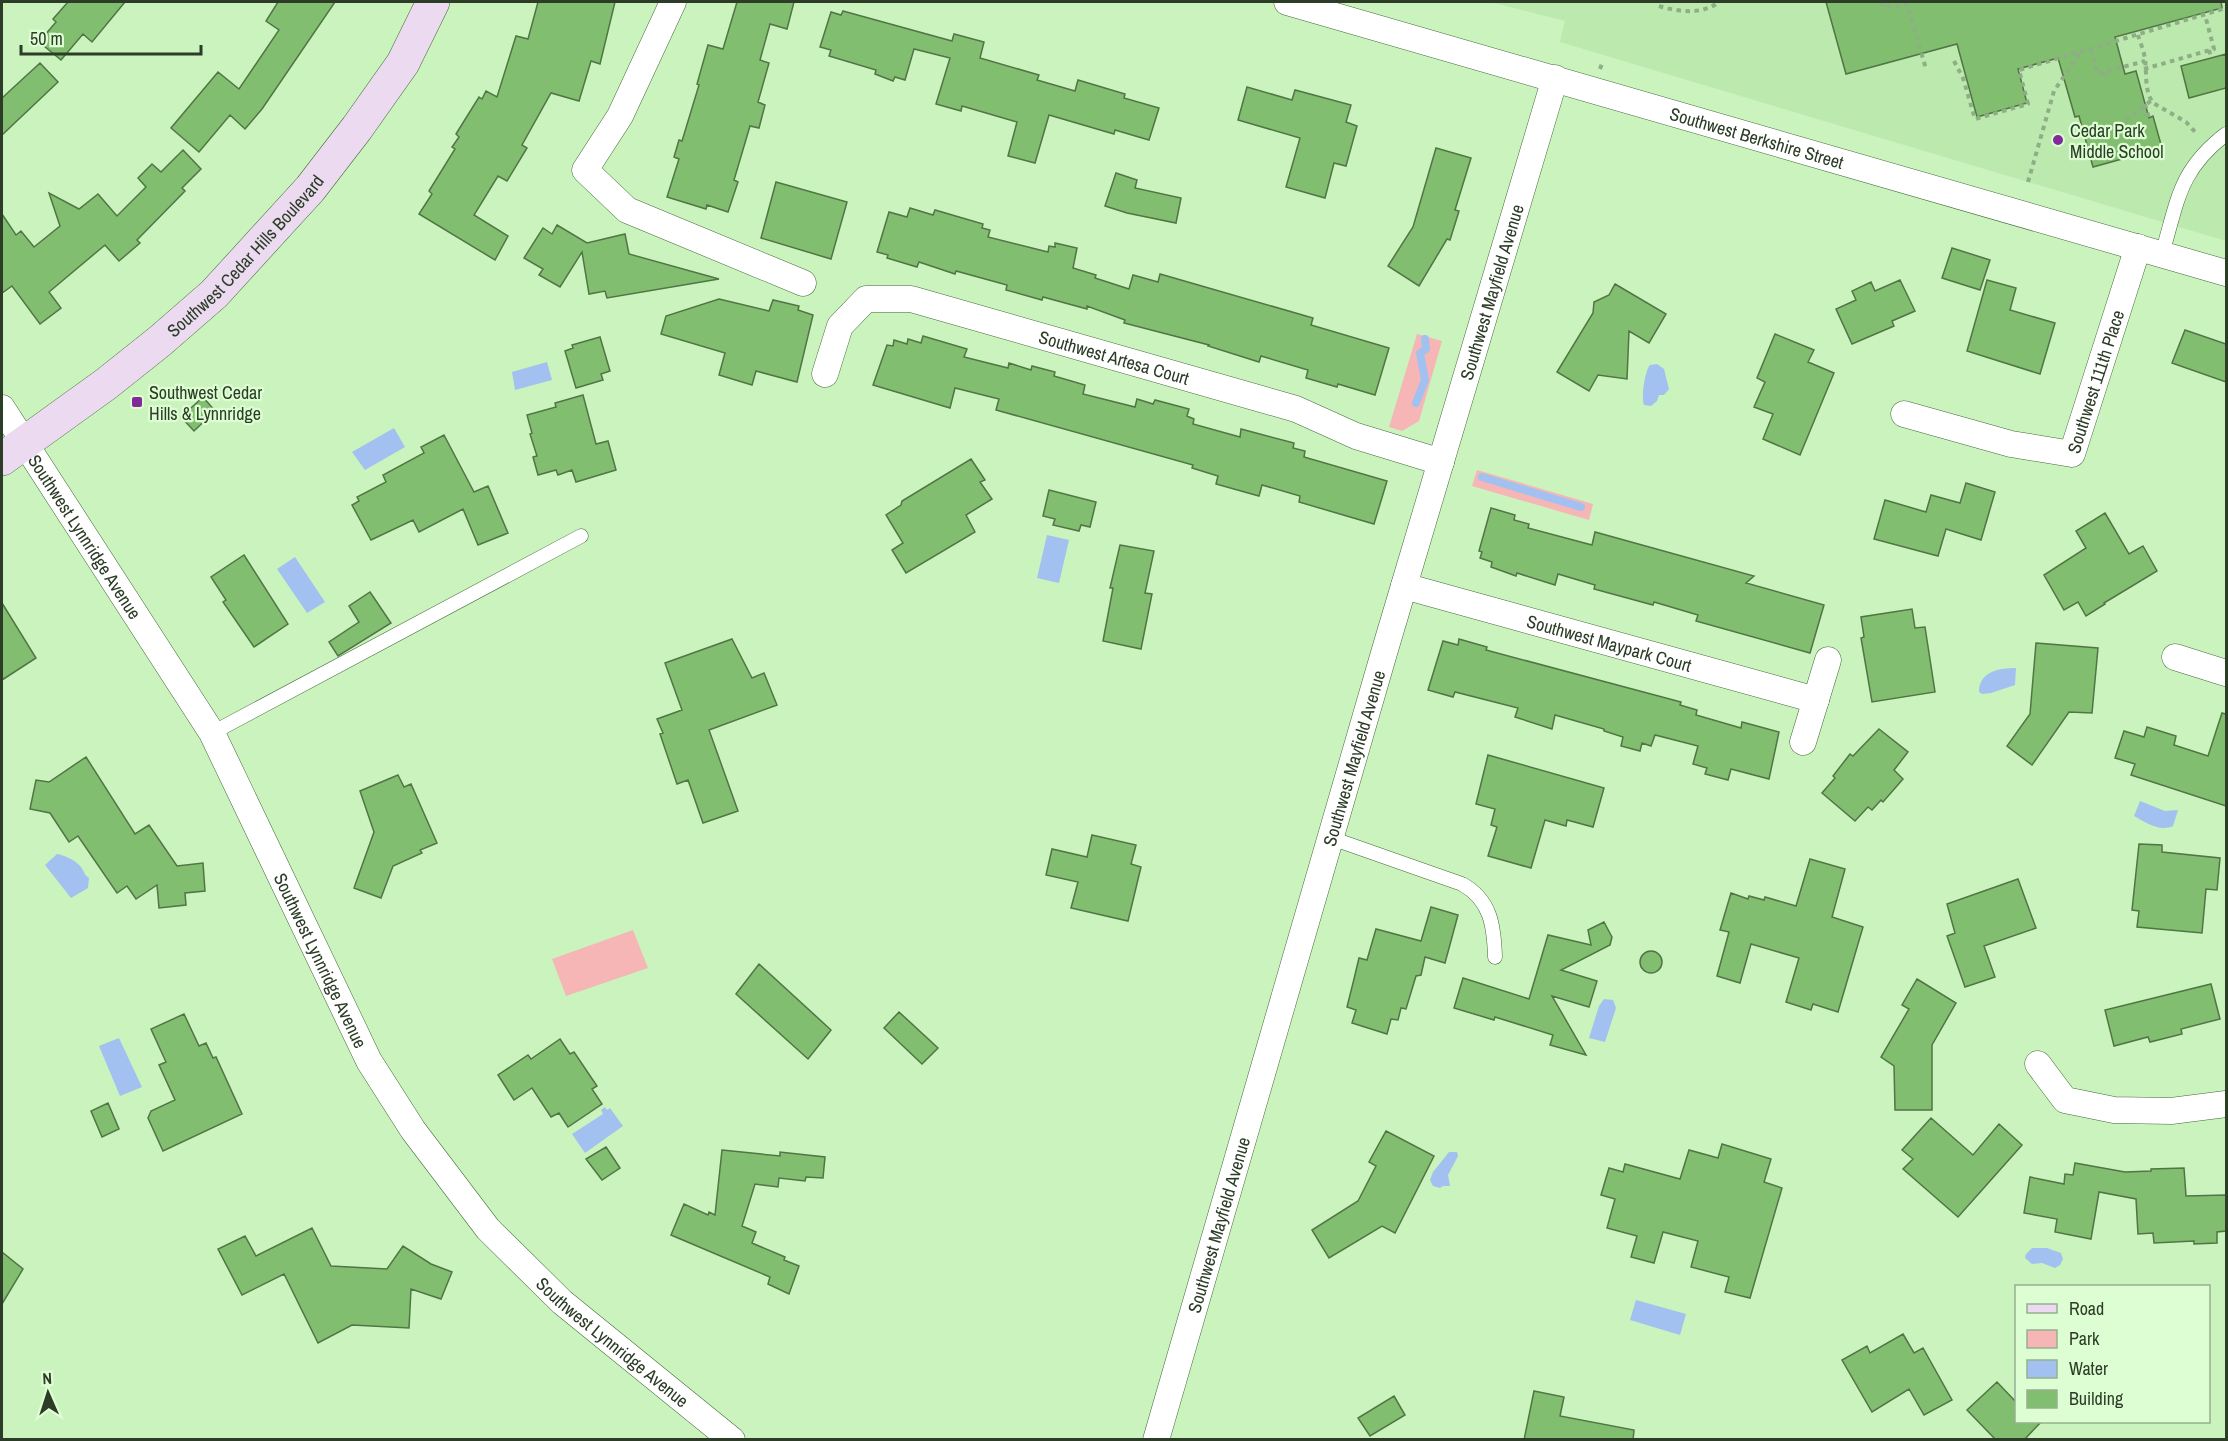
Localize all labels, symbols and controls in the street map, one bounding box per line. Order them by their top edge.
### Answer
scale bar [21,18,201,56]
text: 50 m [30,26,63,51]
street label: Southwest Berkshire Street [1667,101,1847,175]
place label: Cedar Park Middle School [2070,118,2164,164]
marker: Cedar Park Middle School [2051,133,2065,147]
street label: Southwest Cedar Hills Boulevard [161,169,329,342]
street label: Southwest Mayfield Avenue [1453,201,1529,383]
street label: Southwest 111th Place [2061,307,2130,456]
street label: Southwest Artesa Court [1036,324,1192,390]
place label: Southwest Cedar Hills & Lynnridge [149,380,262,426]
marker: Southwest Cedar Hills & Lynnridge [130,395,144,409]
street label: Southwest Lynnridge Avenue [23,449,147,624]
street label: Southwest Maypark Court [1524,608,1695,678]
street label: Southwest Mayfield Avenue [1316,667,1391,849]
street label: Southwest Lynnridge Avenue [268,869,373,1052]
street label: Southwest Mayfield Avenue [1181,1134,1256,1316]
street label: Southwest Lynnridge Avenue [531,1271,694,1413]
legend [2015,1285,2210,1423]
text: Road [2069,1296,2104,1321]
text: Park [2069,1326,2100,1351]
text: Water [2069,1356,2108,1381]
north arrow [18,1363,78,1423]
text: N [42,1367,53,1389]
text: Building [2069,1386,2124,1411]

